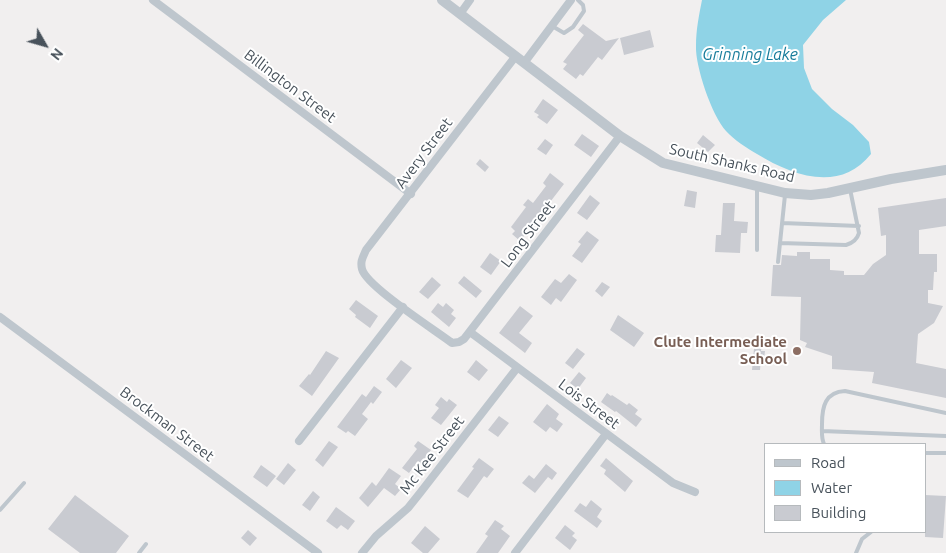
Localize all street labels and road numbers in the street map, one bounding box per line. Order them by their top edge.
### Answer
street label: Billington Street [241,46,339,126]
street label: Avery Street [392,114,456,192]
street label: South Shanks Road [668,140,796,186]
street label: Long Street [497,197,559,271]
street label: Lois Street [555,375,623,433]
street label: Brockman Street [116,383,218,465]
street label: Mc Kee Street [396,412,468,498]

